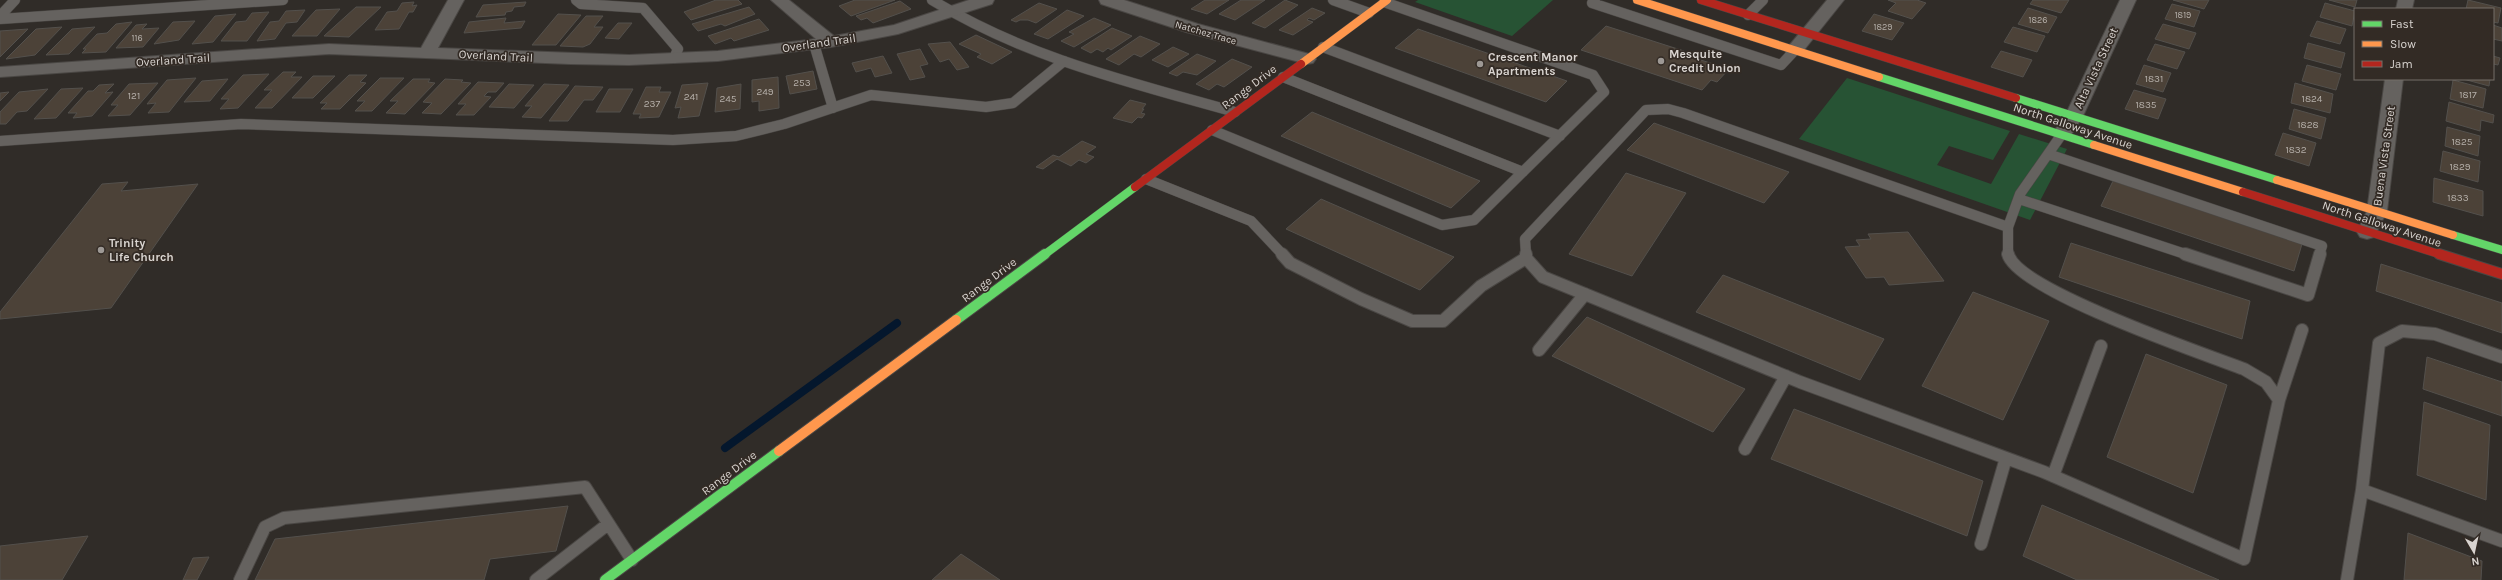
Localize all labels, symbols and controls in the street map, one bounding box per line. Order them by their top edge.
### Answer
legend [2354,8,2494,80]
house number: 1819 [2175,10,2191,20]
house number: 1826 [2029,15,2047,25]
text: Fast [2390,17,2414,31]
street label: Natchez Trace [1174,18,1238,47]
house number: 1829 [1874,22,1892,32]
street label: Alta Vista Street [2071,25,2121,111]
street label: Overland Trail [781,31,857,55]
house number: 116 [131,33,143,43]
text: Slow [2390,37,2416,51]
street label: Overland Trail [458,47,534,65]
place label: Mesquite Credit Union [1669,47,1741,75]
street label: Overland Trail [135,50,211,70]
place label: Crescent Manor Apartments [1488,50,1578,78]
marker: Mesquite Credit Union [1656,56,1666,66]
text: Jam [2390,57,2413,71]
marker: Crescent Manor Apartments [1475,59,1485,69]
street label: Range Drive [1219,62,1279,112]
house number: 1831 [2145,73,2163,85]
house number: 253 [793,77,811,89]
house number: 249 [756,86,774,98]
house number: 1817 [2459,89,2477,101]
house number: 121 [128,90,140,102]
house number: 241 [684,91,698,103]
house number: 245 [719,93,737,105]
house number: 1824 [2302,93,2323,105]
house number: 237 [644,98,660,110]
house number: 1835 [2135,99,2157,111]
street label: North Galloway Avenue [2012,100,2134,152]
street label: Buena Vista Street [2370,104,2398,207]
house number: 1828 [2297,119,2319,131]
house number: 1825 [2452,136,2473,148]
house number: 1832 [2285,144,2307,156]
house number: 1829 [2449,161,2471,173]
house number: 1833 [2447,192,2469,204]
street label: North Galloway Avenue [2321,198,2443,250]
place label: Trinity Life Church [109,236,174,264]
marker: Trinity Life Church [96,245,106,255]
street label: Range Drive [959,255,1019,305]
street label: Range Drive [699,448,759,498]
north arrow [2454,532,2494,572]
text: N [2471,554,2480,568]

